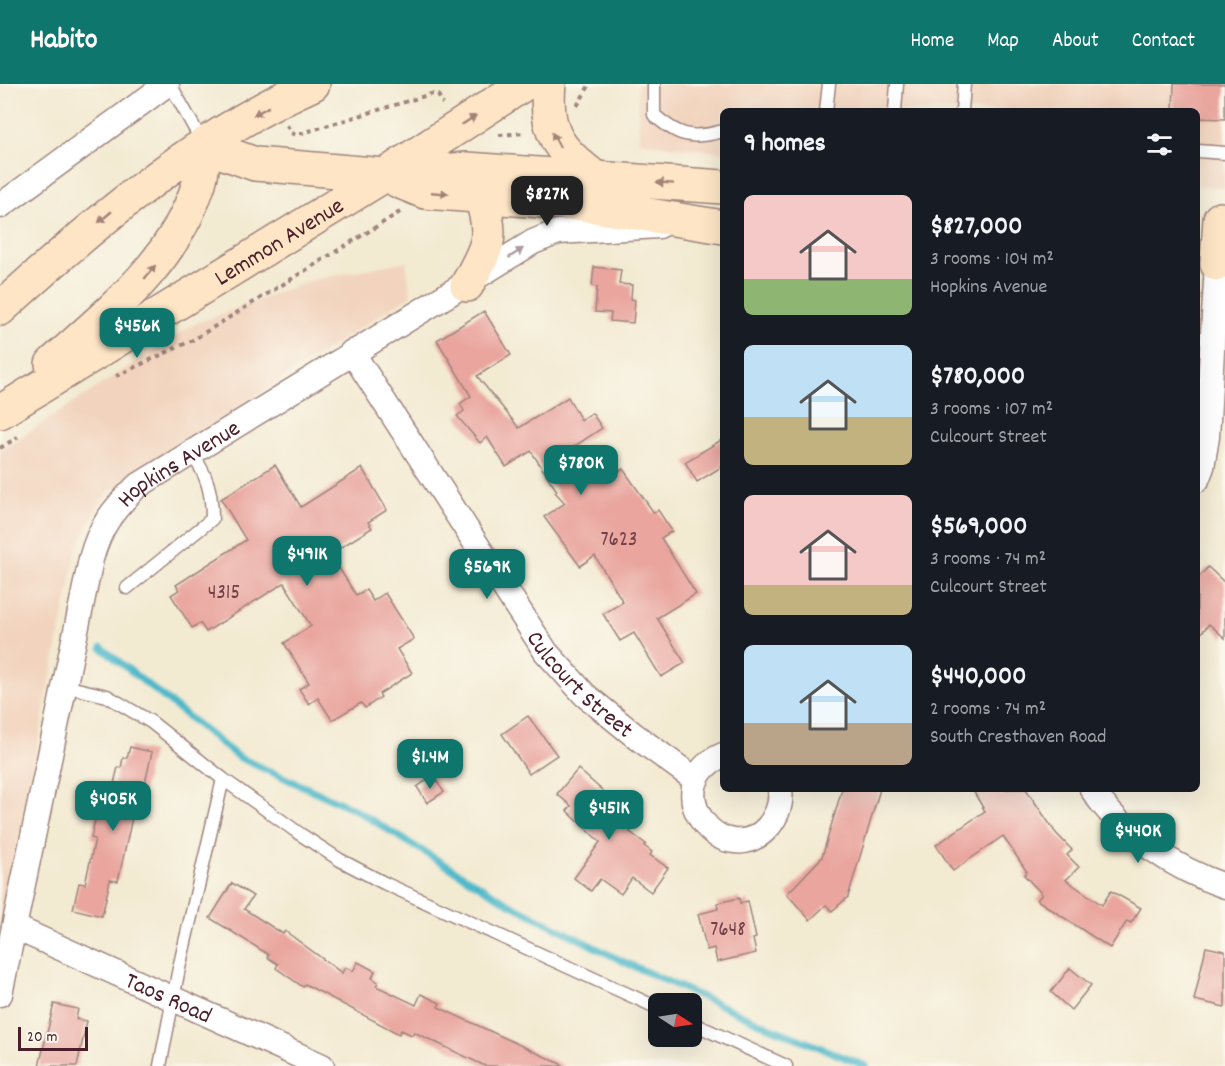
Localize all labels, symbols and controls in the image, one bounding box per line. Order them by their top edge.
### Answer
text: Habito [30,22,98,62]
text: Home [910,27,954,57]
text: Map [987,27,1019,57]
text: About [1052,27,1099,57]
text: Contact [1132,27,1195,57]
one-way arrow [252,106,269,116]
one-way arrow [461,115,477,126]
text: 9 homes [744,126,826,163]
icon: filters [1143,128,1176,161]
one-way arrow [552,131,561,148]
pin: $827K [505,176,589,227]
one-way arrow [655,178,674,188]
text: $827K [525,181,569,209]
one-way arrow [431,188,450,198]
street label: Lemmon Avenue [209,190,351,296]
text: $827,000 [930,209,1022,246]
one-way arrow [97,210,113,223]
icon: home [792,219,864,291]
text: 3 rooms · 104 m² [930,246,1054,274]
one-way arrow [508,248,524,259]
one-way arrow [143,264,156,280]
text: Hopkins Avenue [930,274,1047,302]
pin: $456K [95,308,179,359]
text: $456K [114,313,160,341]
text: $780,000 [930,359,1025,396]
icon: home [792,369,864,441]
text: 3 rooms · 107 m² [930,396,1053,424]
street label: Hopkins Avenue [110,413,248,517]
text: Culcourt Street [930,424,1047,452]
pin: $780K [539,445,623,496]
text: $780K [558,450,604,478]
text: $569,000 [930,509,1027,546]
icon: home [792,519,864,591]
house number: 7623 [601,526,637,556]
pin: $491K [265,536,349,587]
text: $491K [286,541,328,569]
text: 3 rooms · 74 m² [930,546,1046,574]
pin: $569K [445,549,529,600]
text: $569K [463,554,511,582]
text: Culcourt Street [930,574,1047,602]
house number: 4315 [208,579,240,609]
street label: Culcourt Street [517,625,640,748]
text: $440,000 [930,659,1026,696]
icon: home [792,669,864,741]
text: 2 rooms · 74 m² [930,696,1046,724]
text: South Cresthaven Road [930,724,1106,752]
pin: $1.4M [388,739,472,790]
text: $1.4M [411,744,449,772]
pin: $405K [71,781,155,832]
text: $405K [89,786,137,814]
pin: $451K [567,790,651,841]
text: $451K [588,795,630,823]
pin: $440K [1096,813,1180,864]
text: $440K [1115,818,1161,846]
house number: 7648 [710,916,746,946]
street label: Taos Road [119,965,217,1034]
north arrow [648,993,702,1047]
map controls [648,993,702,1047]
scale bar [18,1024,88,1052]
text: 20 m [27,1026,57,1049]

